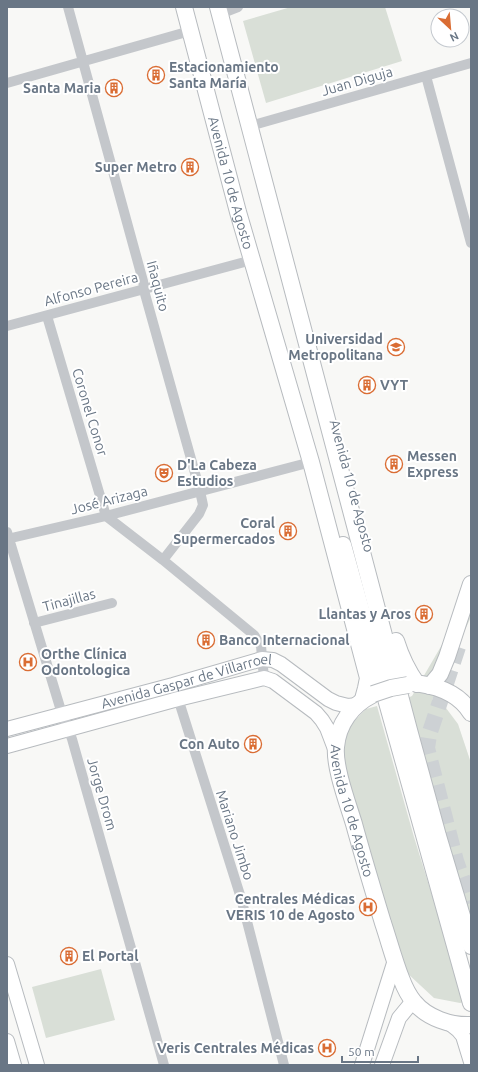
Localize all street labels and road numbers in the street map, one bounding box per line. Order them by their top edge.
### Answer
street label: Juan Diguja [320,63,394,99]
street label: Avenida 10 de Agosto [205,115,256,251]
street label: Iñaquito [144,259,172,313]
street label: Alfonso Pereira [42,269,140,309]
street label: Coronel Conor [69,366,111,459]
street label: Avenida 10 de Agosto [327,418,377,554]
street label: José Arizaga [69,483,149,517]
street label: Tinajillas [41,585,97,615]
street label: Avenida Gaspar de Villarroel [99,651,273,712]
street label: Avenida 10 de Agosto [328,744,377,879]
street label: Jorge Drom [84,756,120,832]
street label: Mariano Jimbo [213,788,257,882]

